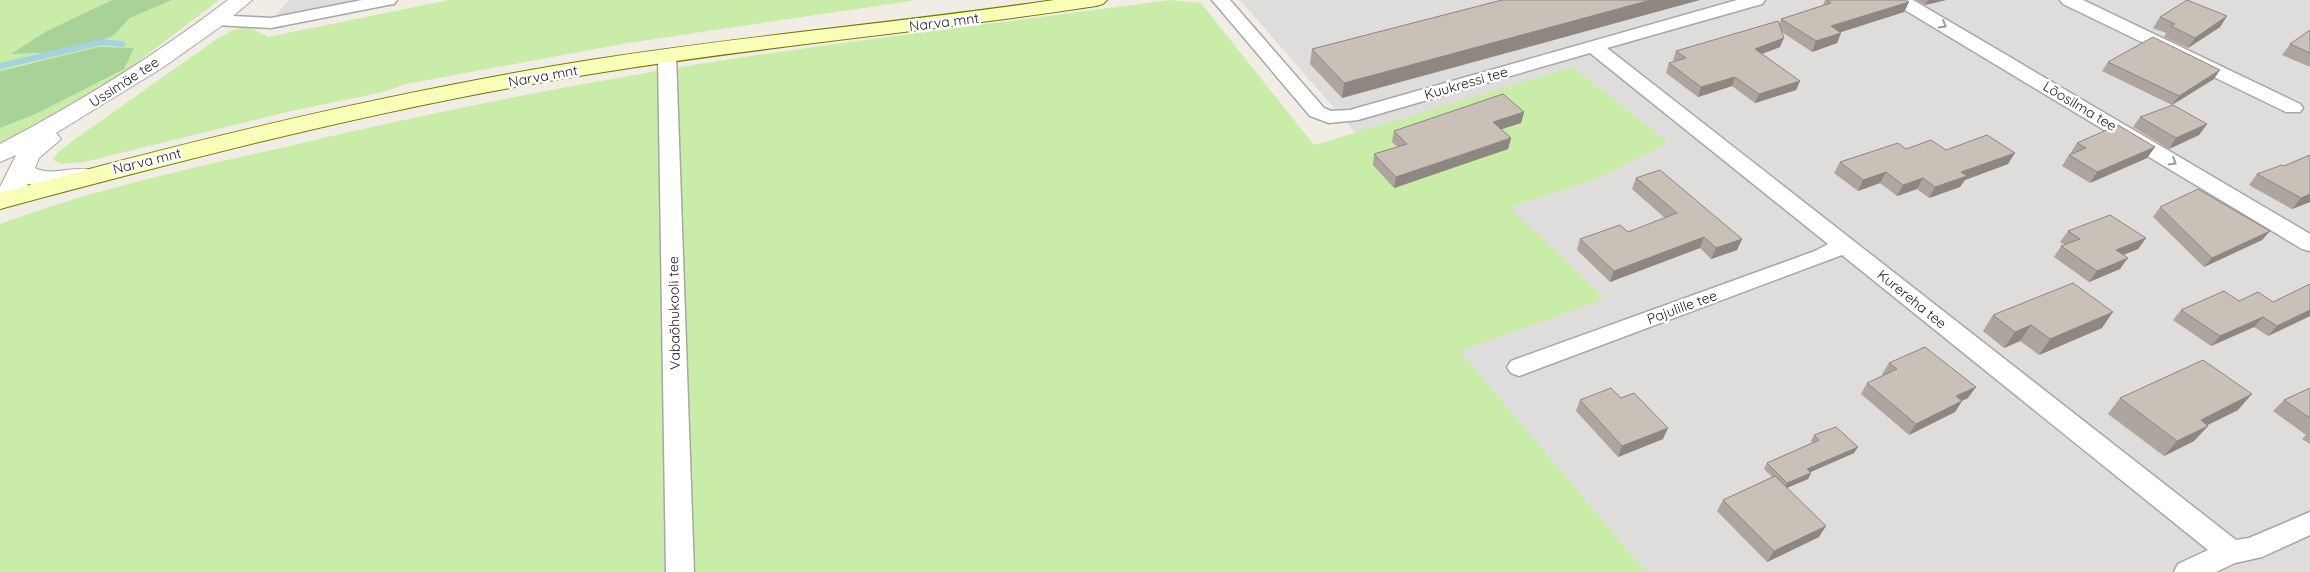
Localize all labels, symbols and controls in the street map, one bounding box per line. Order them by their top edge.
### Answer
street label: Narva mnt [908,9,980,35]
one-way arrow [1937,18,1946,28]
street label: Ussimäe tee [86,53,162,111]
street label: Narva mnt [507,61,579,91]
street label: Kuukressi tee [1422,62,1510,104]
street label: Lõosilma tee [2040,77,2120,135]
street label: Narva mnt [111,144,183,178]
one-way arrow [2167,155,2176,165]
street label: Vabaõhukooli tee [664,256,684,370]
street label: Kurereha tee [1874,266,1950,332]
street label: Pajulille tee [1645,286,1720,328]

